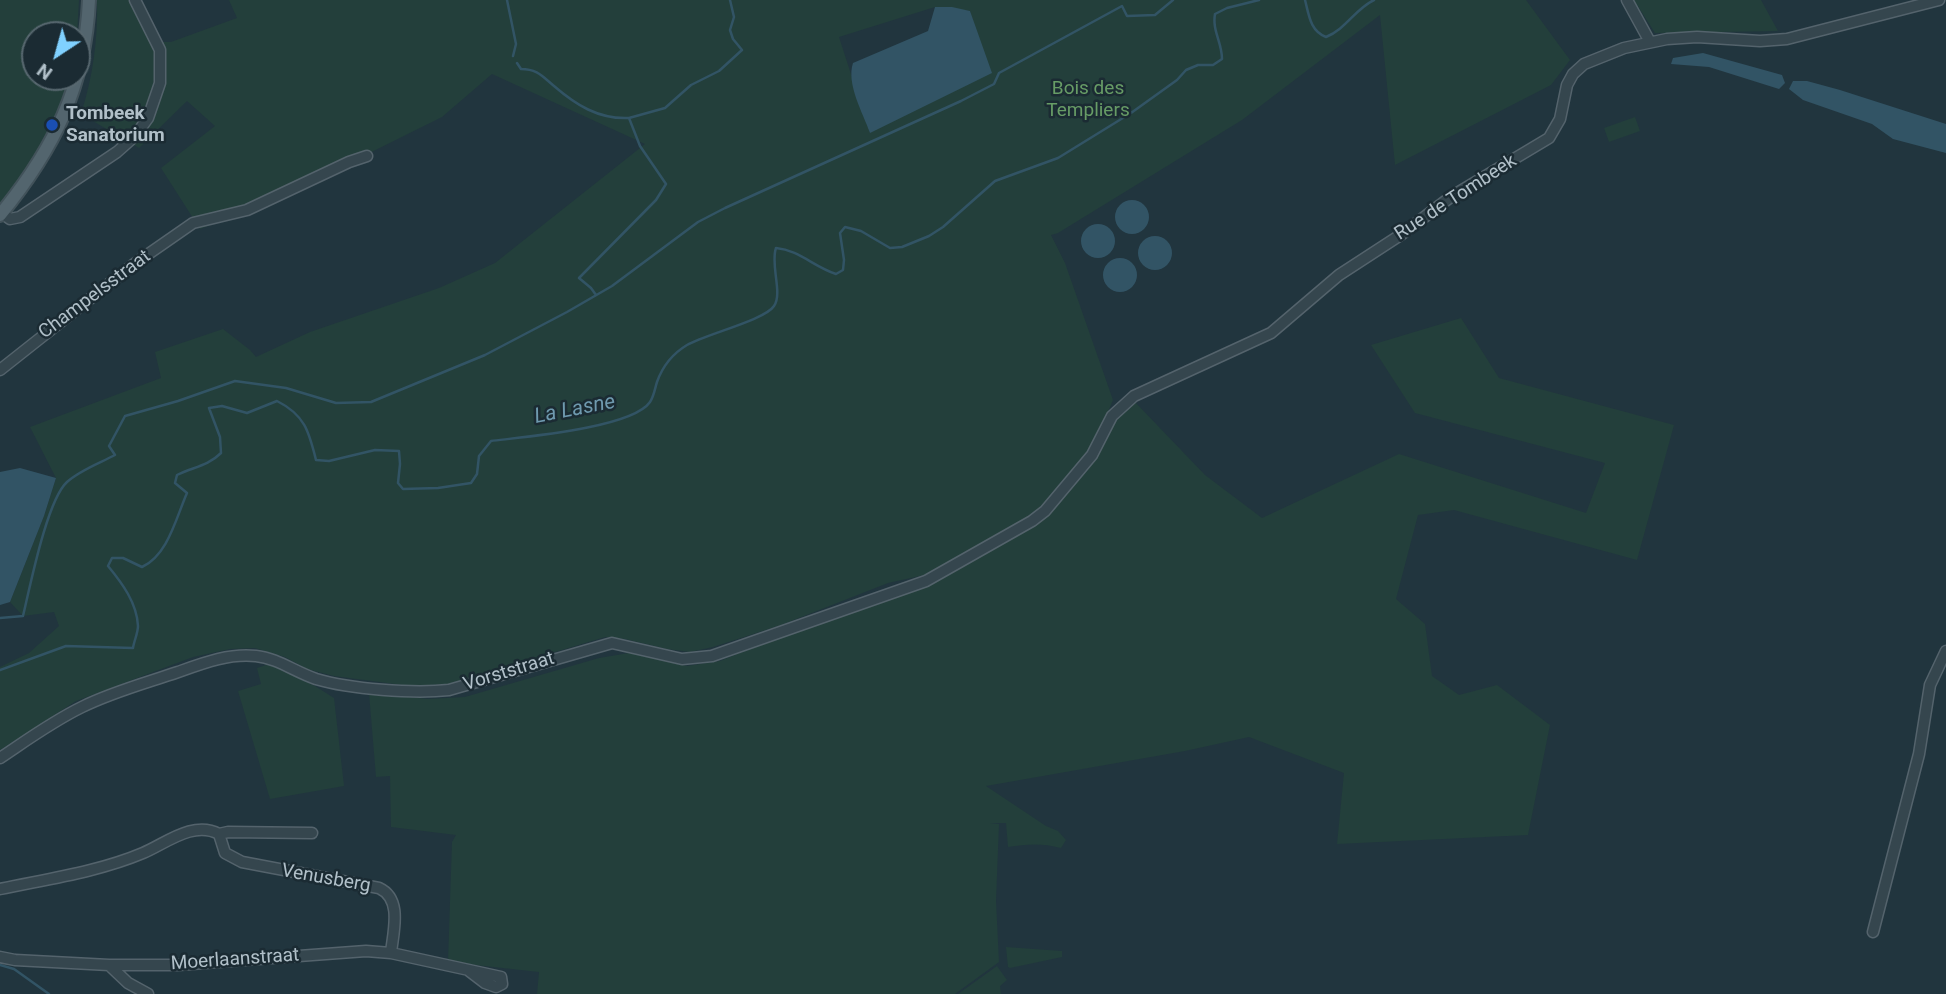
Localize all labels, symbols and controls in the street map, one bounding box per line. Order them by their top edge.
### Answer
north arrow [21,21,91,91]
text: N [32,59,57,85]
park label: Bois des Templiers [1046,78,1130,122]
place label: Tombeek Sanatorium [66,103,165,147]
marker: Tombeek Sanatorium [44,117,60,133]
street label: Rue de Tombeek [1391,150,1521,246]
street label: Champelsstraat [35,246,155,344]
water label: La Lasne [532,390,618,430]
street label: Vorststraat [461,647,557,697]
street label: Venusberg [280,860,372,898]
street label: Moerlaanstraat [170,944,300,976]

